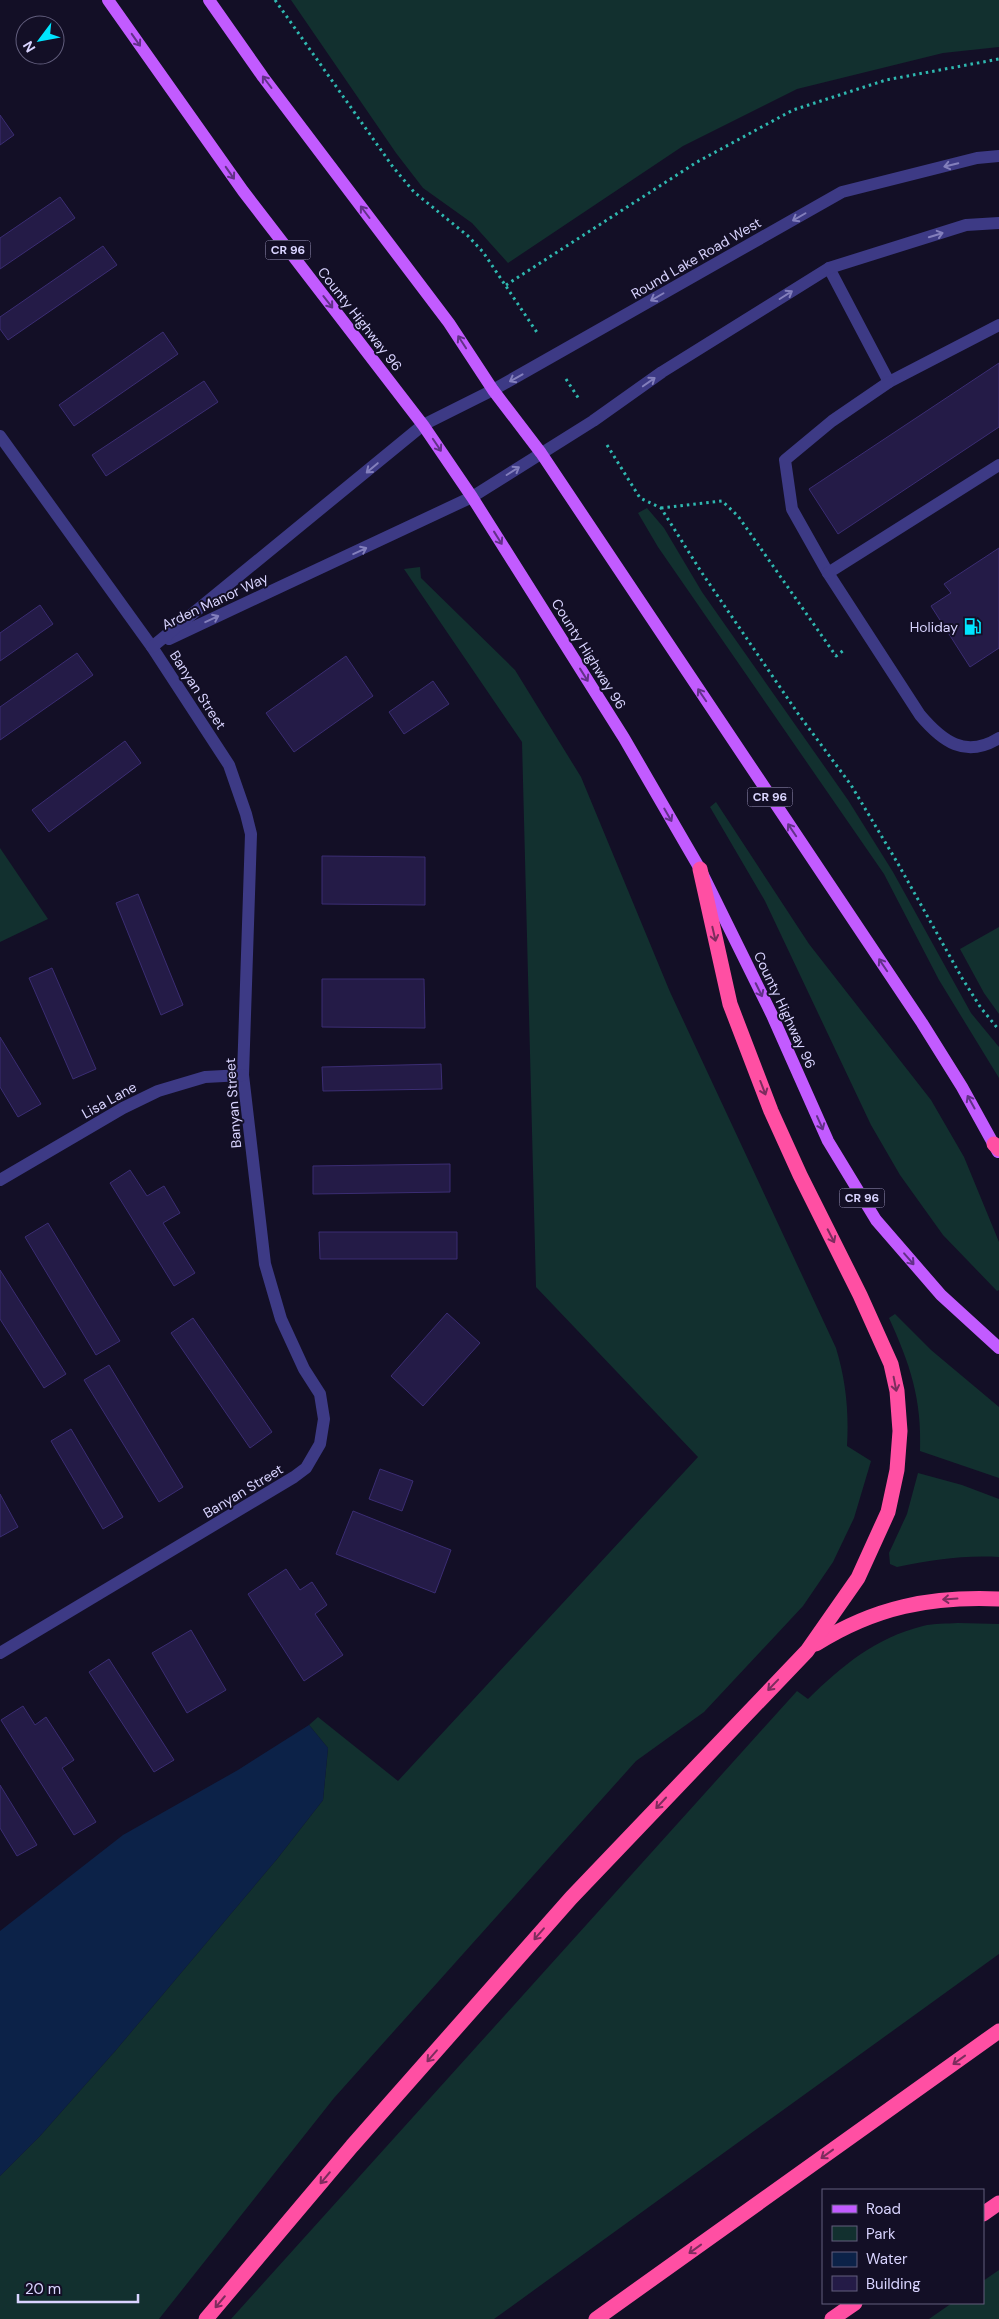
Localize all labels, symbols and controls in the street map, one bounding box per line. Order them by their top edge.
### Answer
north arrow [15,15,65,65]
one-way arrow [131,33,141,47]
text: N [19,38,39,56]
one-way arrow [262,75,272,89]
one-way arrow [944,161,960,170]
one-way arrow [225,165,235,179]
one-way arrow [359,206,370,219]
one-way arrow [792,212,806,222]
street label: Round Lake Road West [628,213,764,303]
one-way arrow [927,229,943,239]
road number: CR 96 [266,240,310,260]
street label: County Highway 96 [314,263,406,375]
one-way arrow [779,290,793,300]
one-way arrow [651,293,665,303]
one-way arrow [323,295,334,308]
one-way arrow [456,335,467,349]
one-way arrow [510,373,524,383]
one-way arrow [642,377,656,387]
one-way arrow [432,438,442,452]
one-way arrow [366,462,379,473]
one-way arrow [505,465,519,475]
one-way arrow [493,530,503,544]
one-way arrow [352,545,367,555]
street label: Arden Manor Way [159,568,271,634]
street label: County Highway 96 [548,595,630,713]
one-way arrow [204,614,219,624]
fuel station icon: Holiday [962,617,982,637]
place label: Holiday [910,618,958,636]
street label: Banyan Street [166,647,230,733]
one-way arrow [580,668,590,682]
one-way arrow [697,688,707,702]
road number: CR 96 [748,788,792,806]
one-way arrow [663,807,673,822]
one-way arrow [787,824,797,838]
one-way arrow [710,925,719,941]
street label: County Highway 96 [750,949,820,1071]
one-way arrow [878,959,888,973]
one-way arrow [754,982,764,997]
street label: Banyan Street [221,1057,245,1149]
street label: Lisa Lane [78,1078,140,1122]
one-way arrow [759,1081,768,1096]
one-way arrow [966,1095,975,1110]
one-way arrow [816,1115,826,1130]
road number: CR 96 [840,1188,884,1208]
one-way arrow [827,1228,836,1243]
one-way arrow [903,1252,915,1265]
one-way arrow [891,1376,900,1392]
street label: Banyan Street [200,1460,286,1522]
one-way arrow [943,1594,959,1603]
one-way arrow [767,1679,779,1692]
one-way arrow [655,1797,667,1809]
one-way arrow [533,1928,545,1941]
one-way arrow [426,2049,437,2062]
one-way arrow [952,2055,966,2065]
one-way arrow [820,2149,834,2159]
one-way arrow [319,2172,330,2185]
legend [822,2189,984,2304]
text: Road [866,2199,901,2219]
text: Park [866,2224,896,2244]
one-way arrow [689,2243,702,2254]
text: Water [866,2249,908,2269]
scale bar [18,2272,138,2304]
text: Building [866,2274,921,2294]
text: 20 m [25,2279,61,2299]
one-way arrow [214,2296,225,2309]

